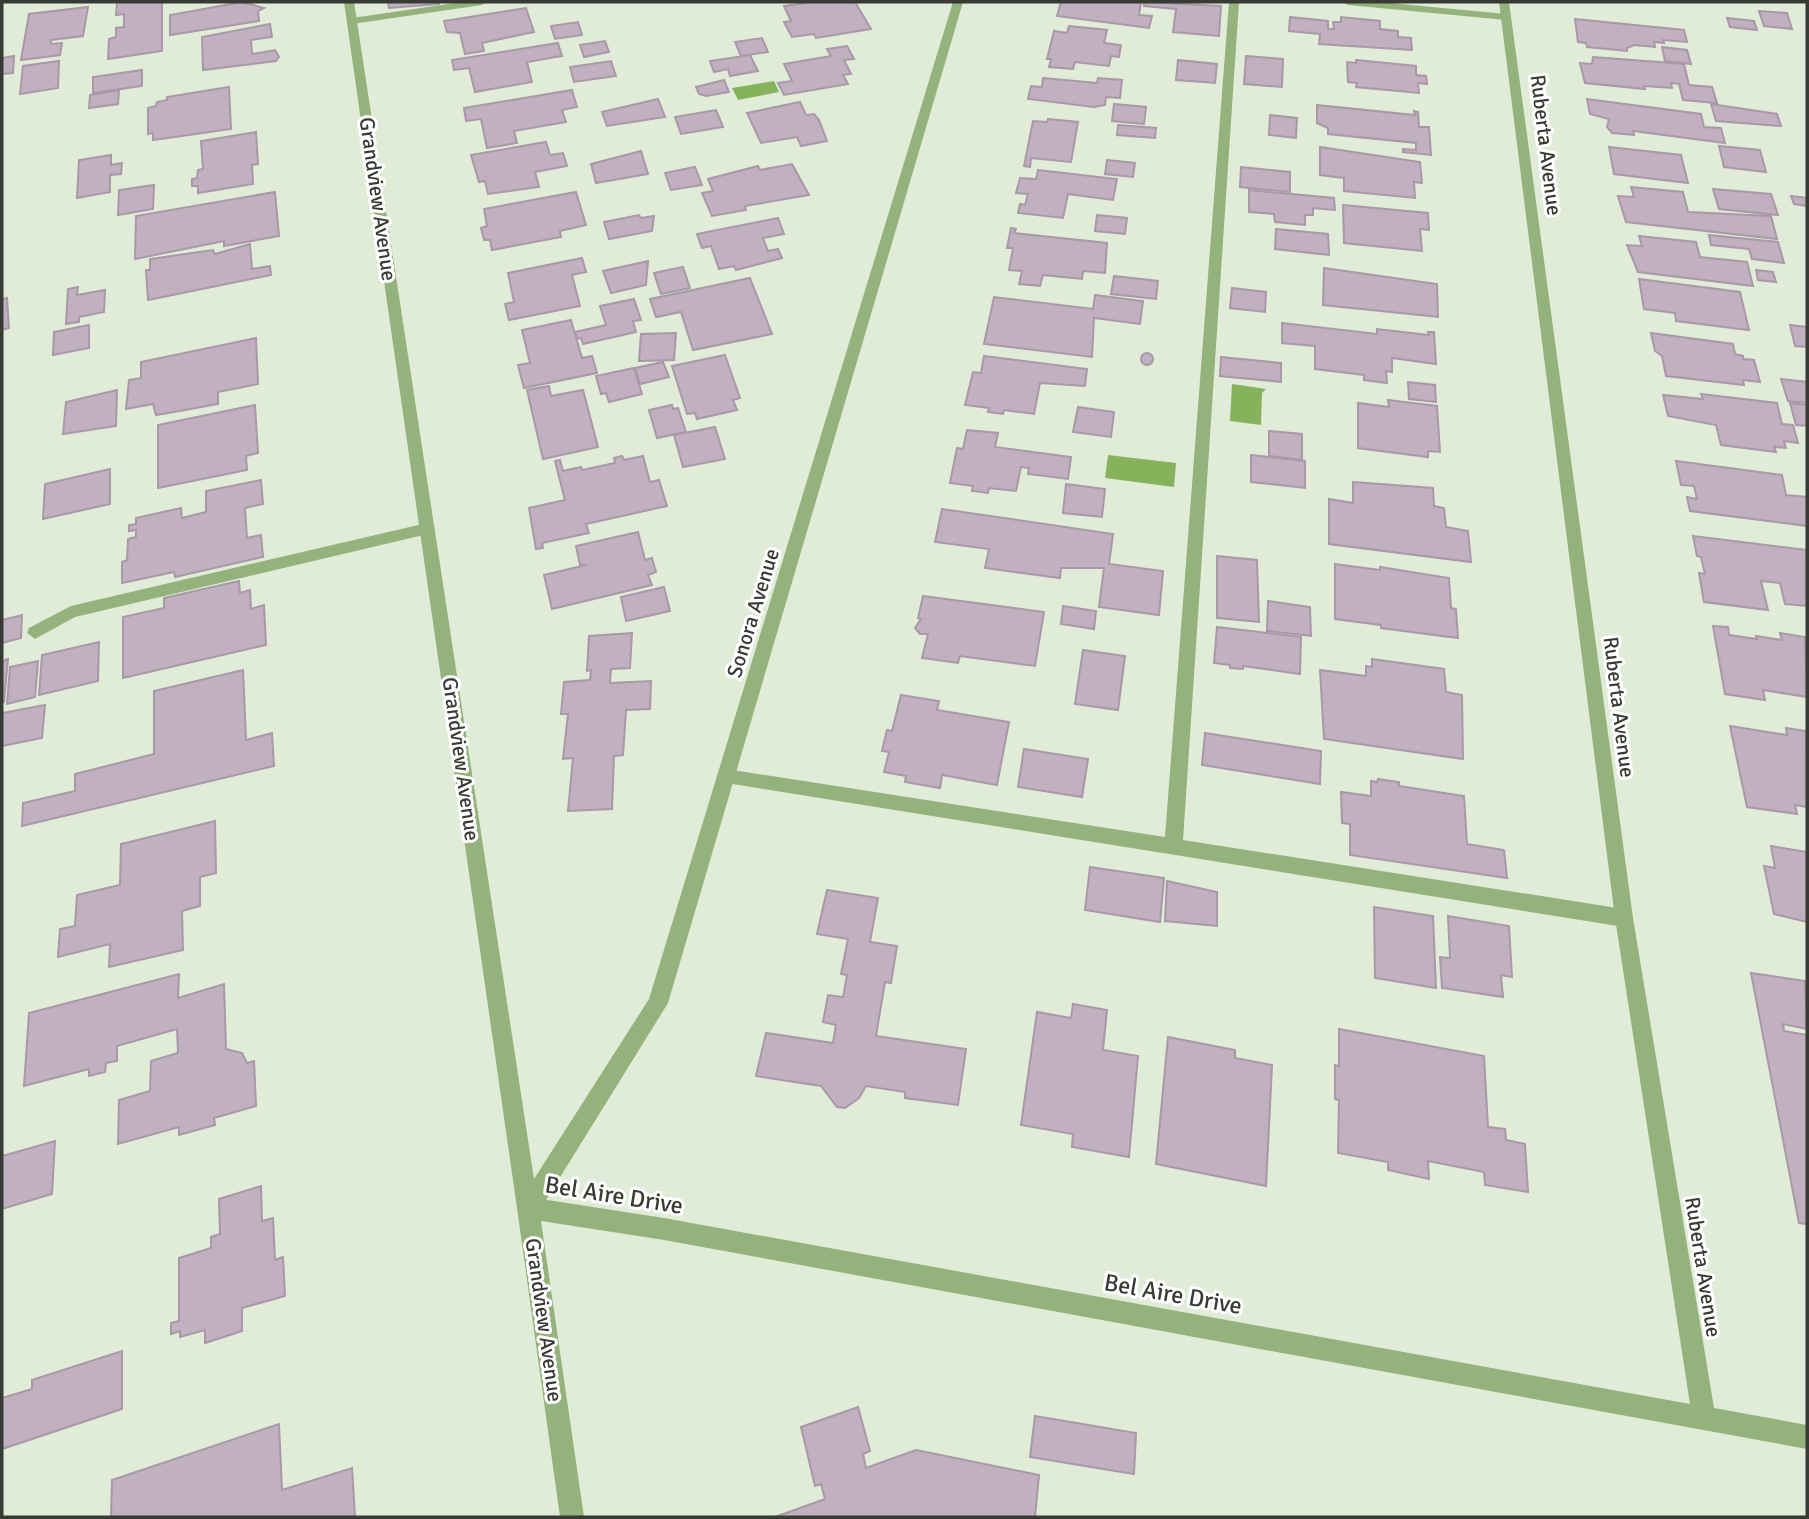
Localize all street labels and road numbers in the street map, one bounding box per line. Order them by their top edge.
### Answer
street label: Ruberta Avenue [1524,73,1568,217]
street label: Grandview Avenue [354,115,402,283]
street label: Sonora Avenue [721,545,785,681]
street label: Ruberta Avenue [1597,635,1641,779]
street label: Grandview Avenue [437,675,485,843]
street label: Bel Aire Drive [543,1169,685,1221]
street label: Ruberta Avenue [1679,1195,1727,1339]
street label: Grandview Avenue [520,1236,568,1404]
street label: Bel Aire Drive [1102,1267,1244,1321]

